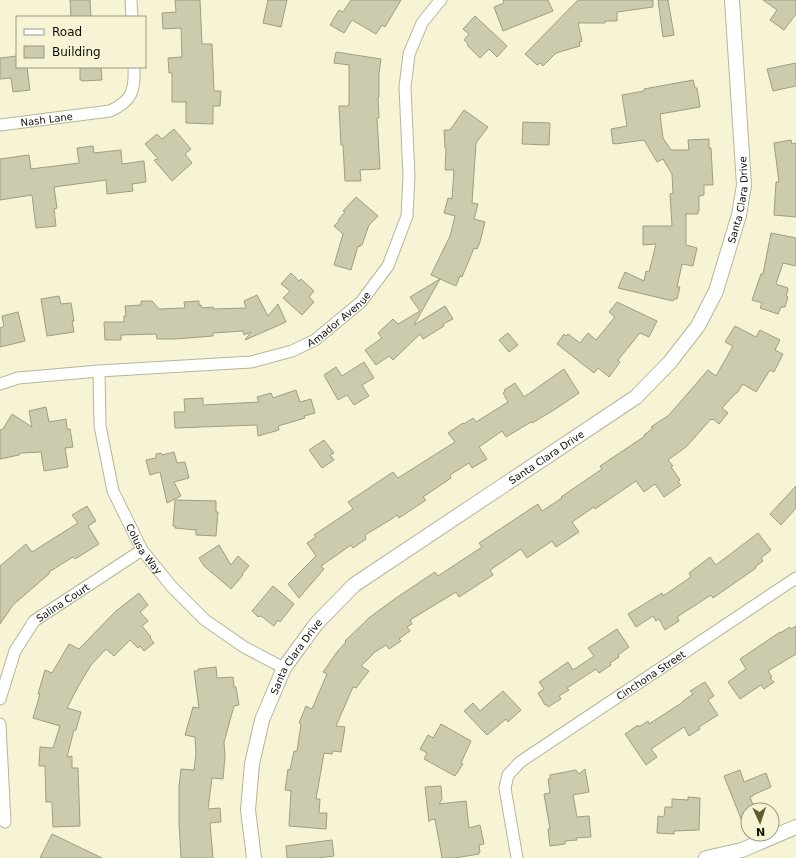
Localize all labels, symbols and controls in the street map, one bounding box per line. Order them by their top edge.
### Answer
legend [16,16,146,68]
text: Road [52,25,82,39]
text: Building [52,45,101,59]
street label: Nash Lane [20,110,73,128]
street label: Santa Clara Drive [725,156,750,244]
street label: Amador Avenue [305,289,372,349]
street label: Santa Clara Drive [506,428,586,486]
street label: Colusa Way [124,521,165,576]
street label: Salina Court [34,581,91,624]
street label: Santa Clara Drive [268,616,324,696]
street label: Cinchona Street [614,648,687,702]
north arrow [740,802,780,842]
text: N [756,825,765,838]

